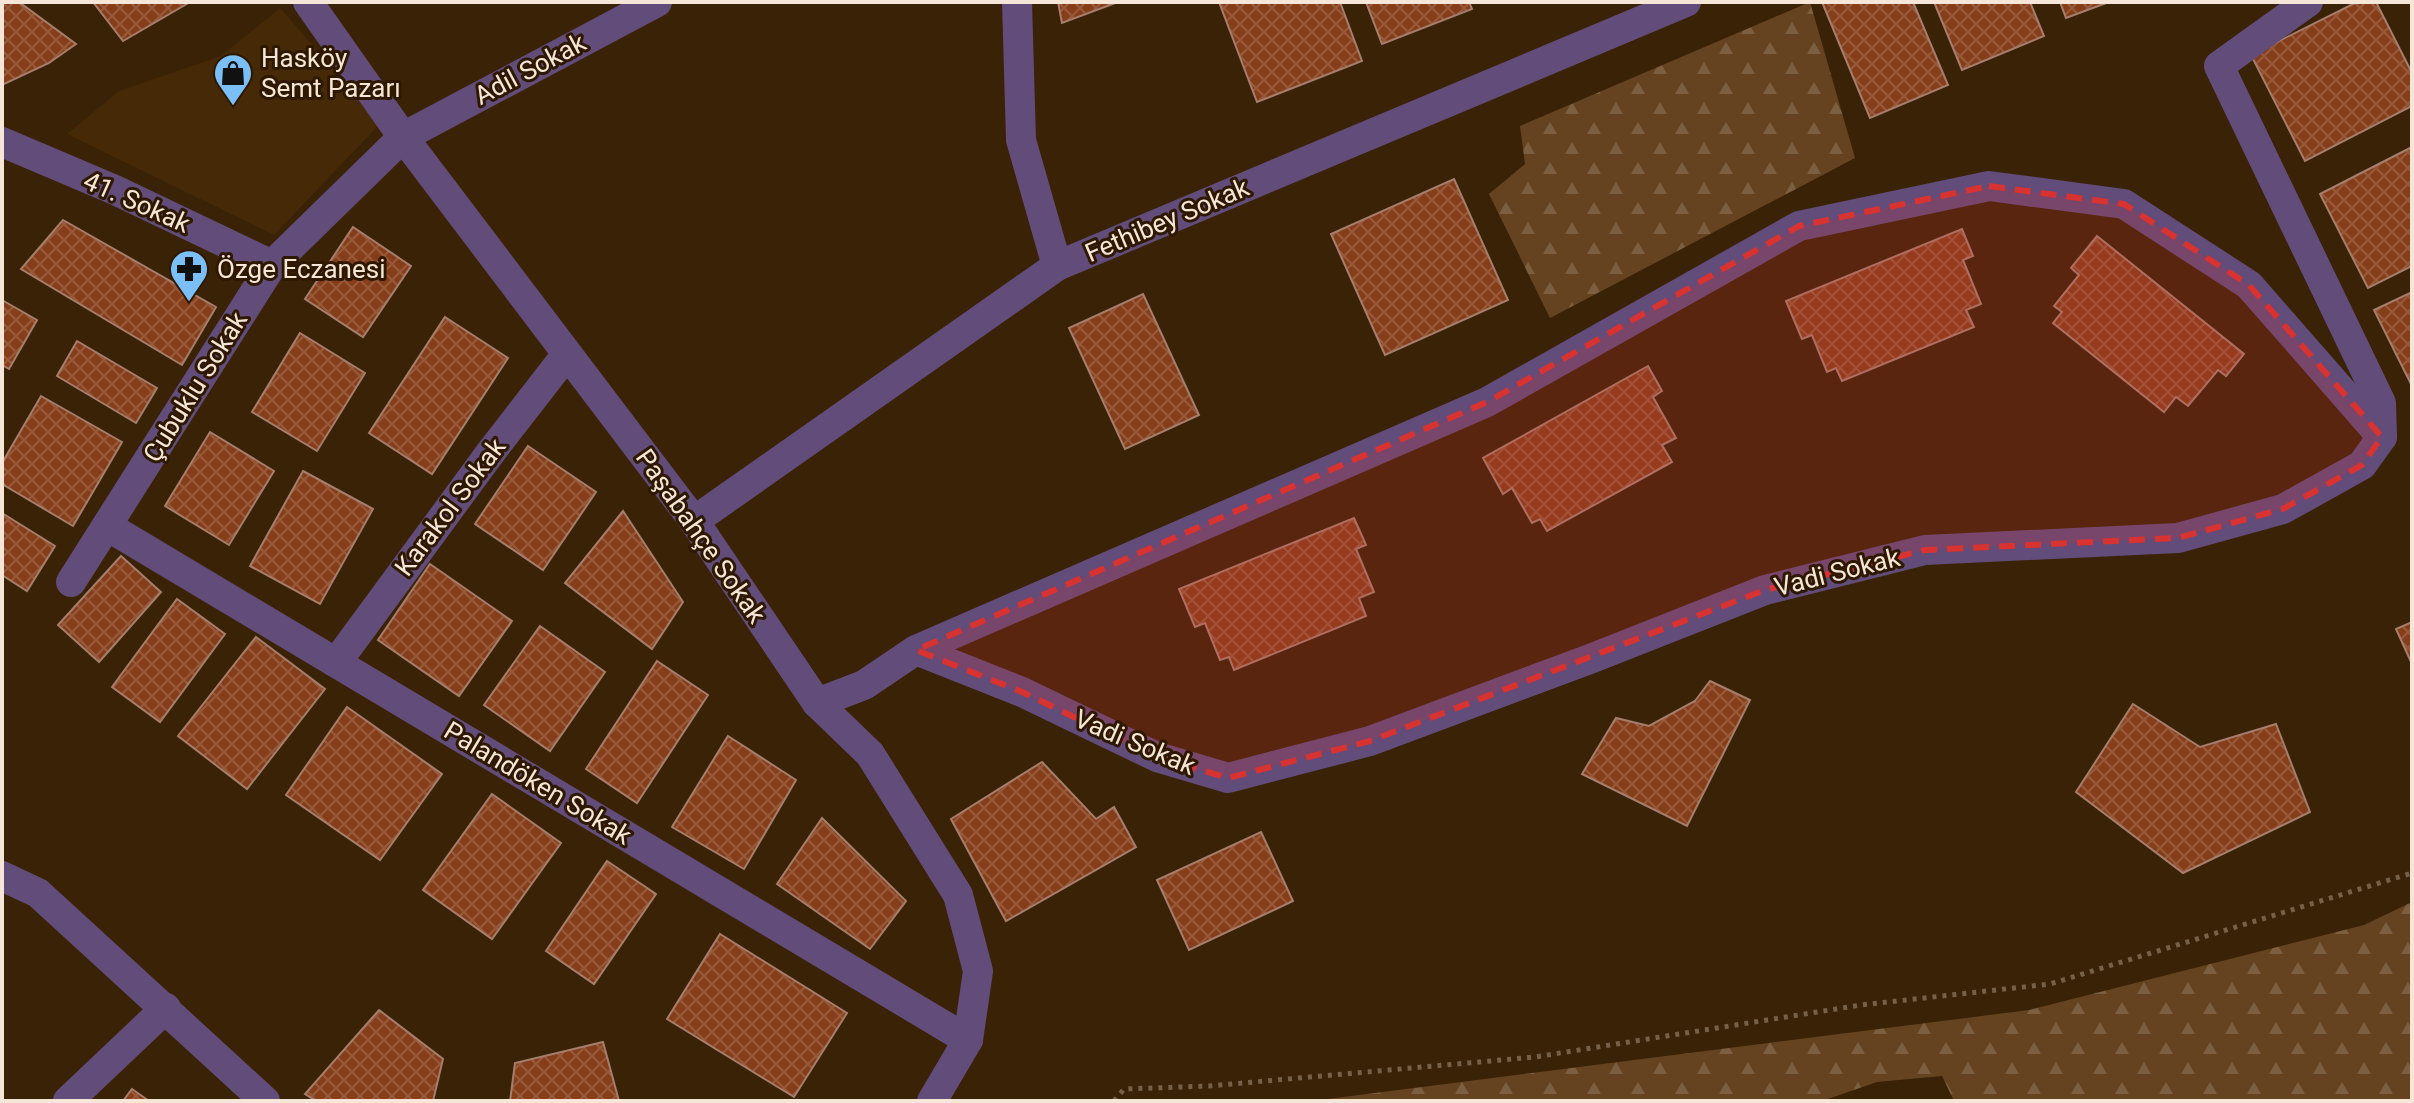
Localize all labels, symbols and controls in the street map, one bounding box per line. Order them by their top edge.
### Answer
street label: Adil Sokak [469,27,591,111]
place label: Hasköy Semt Pazarı [261,43,401,103]
shop icon: Hasköy Semt Pazarı [212,52,254,107]
street label: 41. Sokak [79,165,196,239]
street label: Fethibey Sokak [1081,172,1254,268]
pharmacy icon: Özge Eczanesi [168,248,210,303]
place label: Özge Eczanesi [217,254,386,284]
street label: Çubuklu Sokak [137,306,254,468]
street label: Karakol Sokak [389,432,512,582]
street label: Paşabahçe Sokak [630,443,773,630]
street label: Vadi Sokak [1771,542,1904,602]
street label: Vadi Sokak [1070,703,1201,781]
street label: Palandöken Sokak [439,715,638,851]

